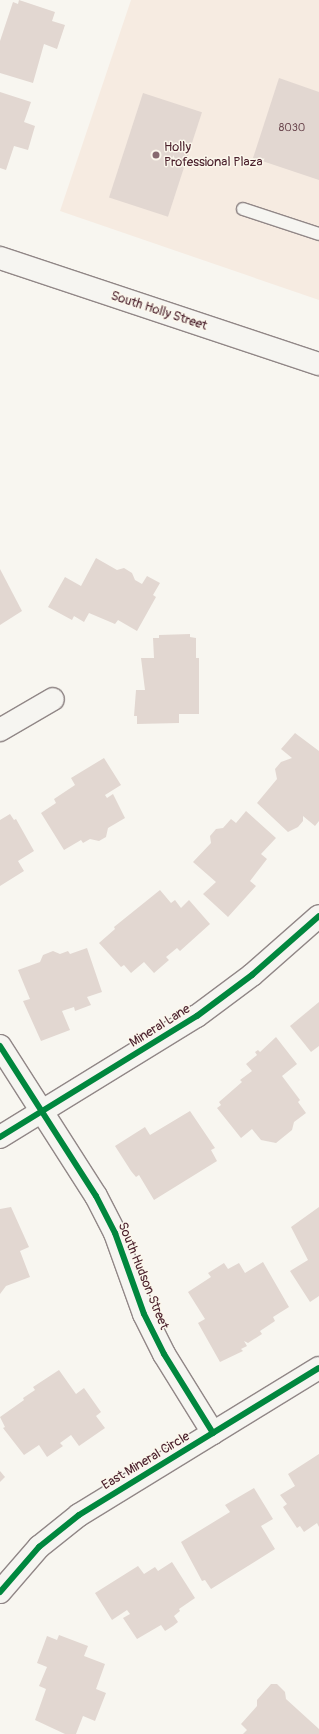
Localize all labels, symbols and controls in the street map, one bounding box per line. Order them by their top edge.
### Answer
house number: 8030 [279,121,305,135]
place label: Holly Professional Plaza [164,140,262,171]
marker: Holly Professional Plaza [151,150,161,160]
street label: South Holly Street [109,288,209,334]
street label: Mineral Lane [127,1001,193,1051]
street label: South Hudson Street [114,1220,172,1332]
street label: East Mineral Circle [99,1429,193,1493]

